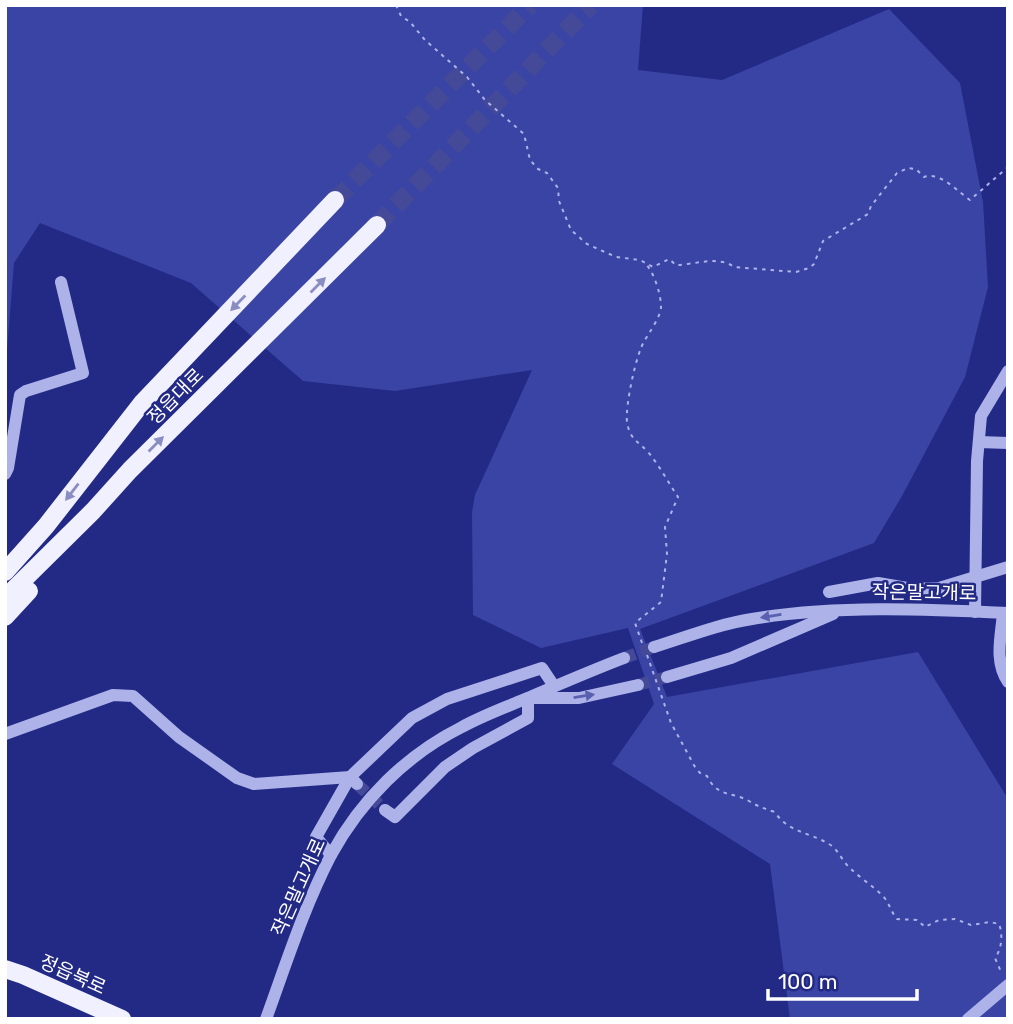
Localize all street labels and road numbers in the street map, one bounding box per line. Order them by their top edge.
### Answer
street label: 정읍대로 [143,364,208,429]
street label: 작은말고개로 [871,580,977,605]
street label: 작은말고개로 [267,835,330,940]
street label: 정읍북로 [36,950,109,999]

